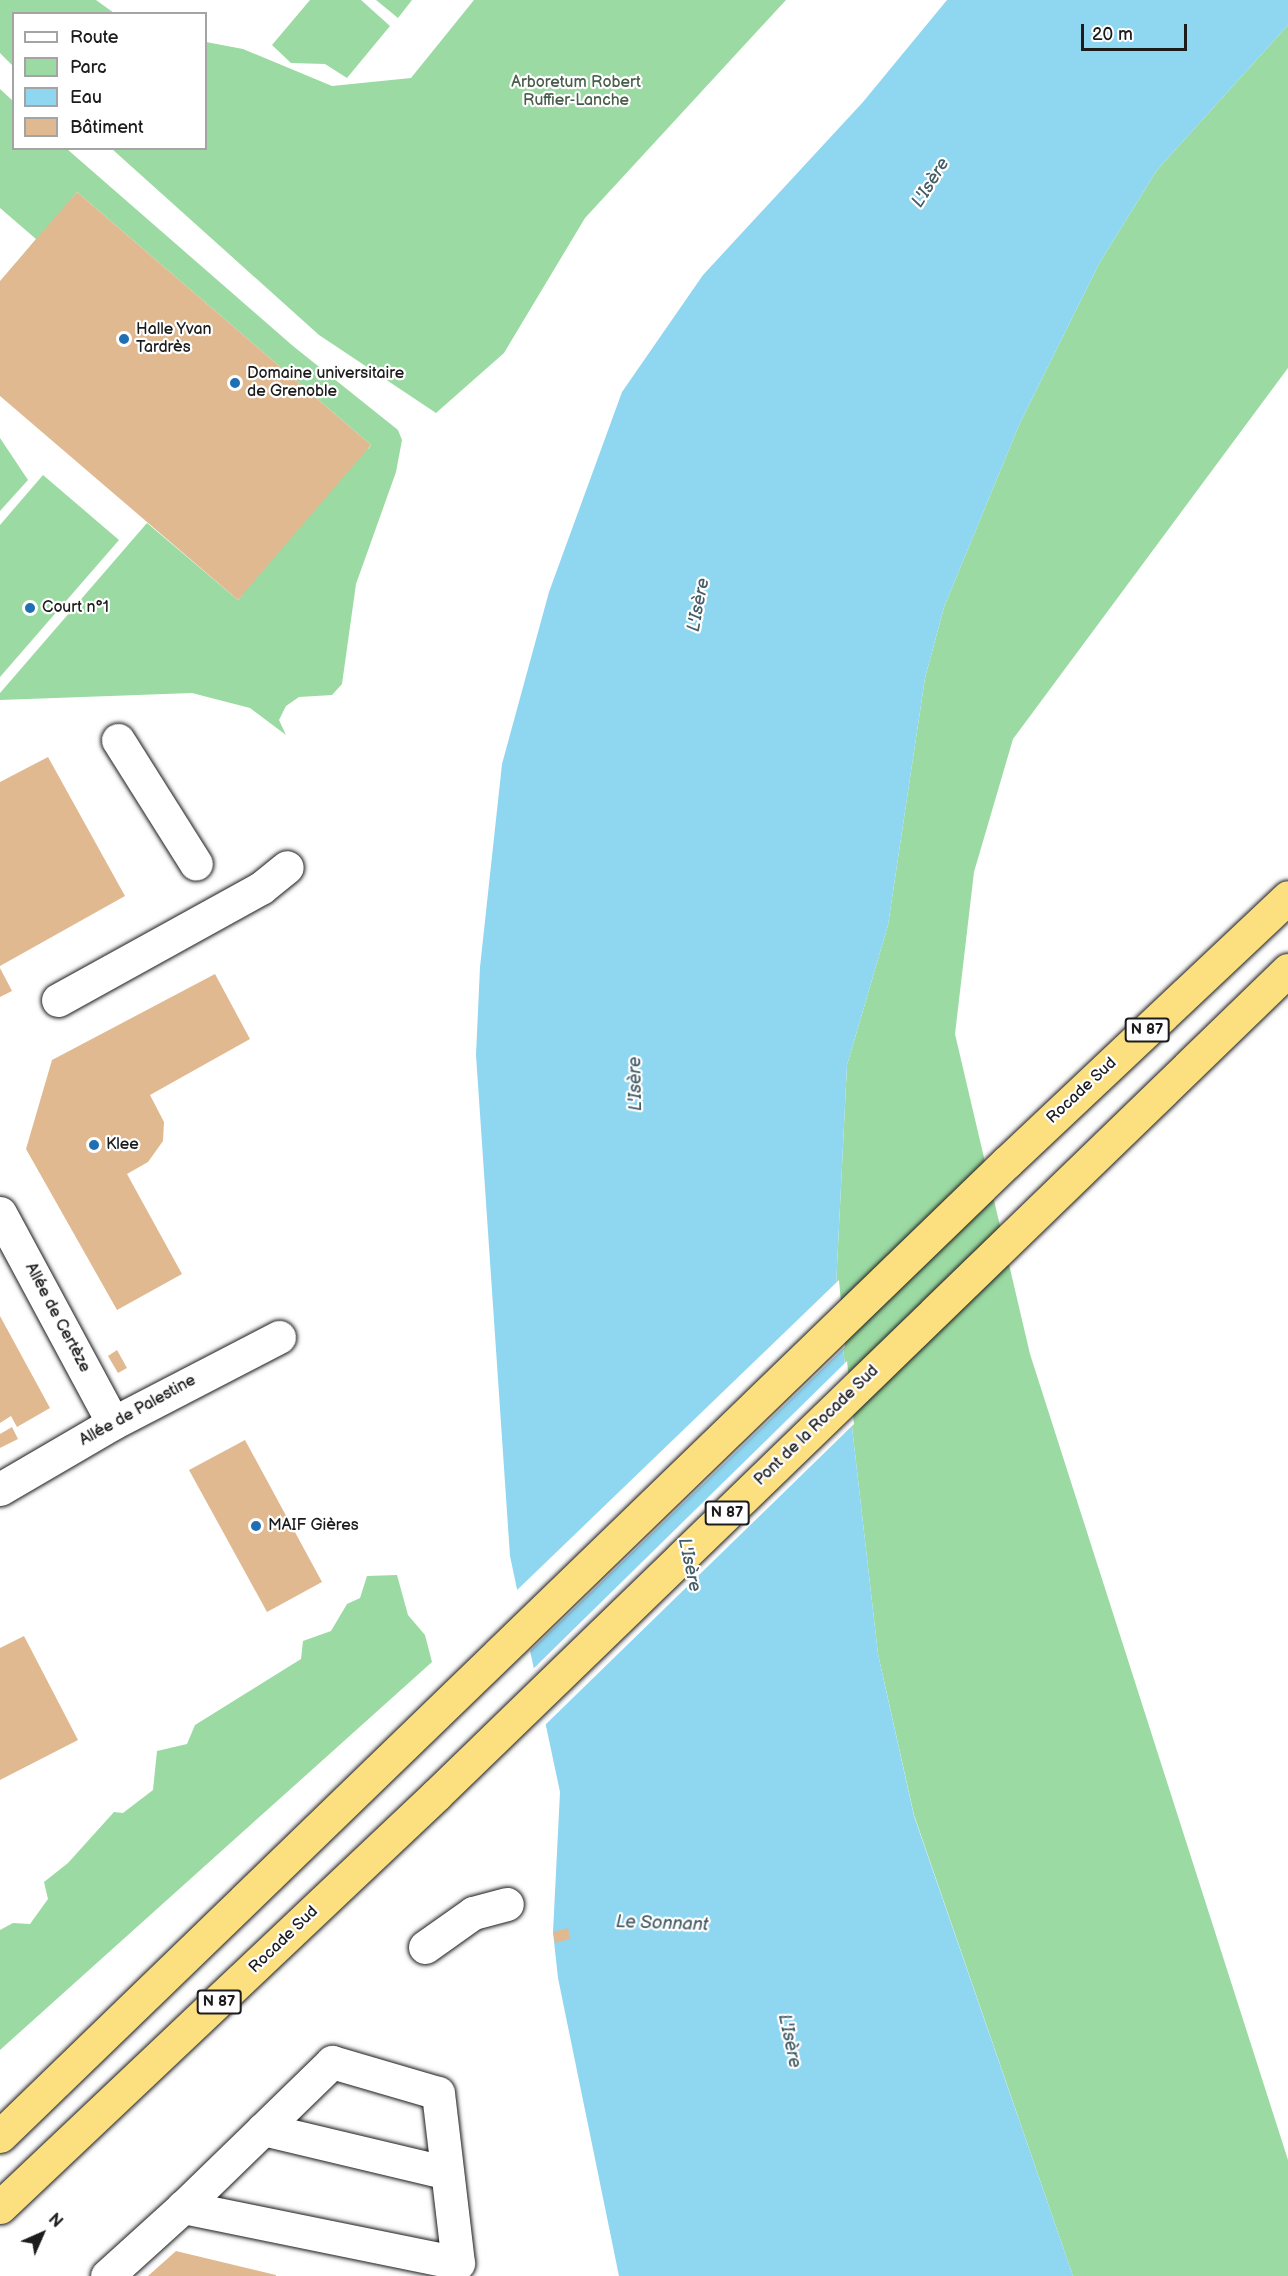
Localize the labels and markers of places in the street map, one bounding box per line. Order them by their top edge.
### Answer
place label: Halle Yvan Tardrès [136,320,213,358]
marker: Halle Yvan Tardrès [117,332,131,346]
place label: Domaine universitaire de Grenoble [247,364,404,402]
marker: Domaine universitaire de Grenoble [228,376,242,390]
place label: Court n°1 [42,598,109,618]
marker: Court n°1 [23,601,37,615]
place label: Klee [106,1135,139,1155]
marker: Klee [87,1138,101,1152]
place label: MAIF Gières [268,1516,359,1536]
marker: MAIF Gières [249,1519,263,1533]

